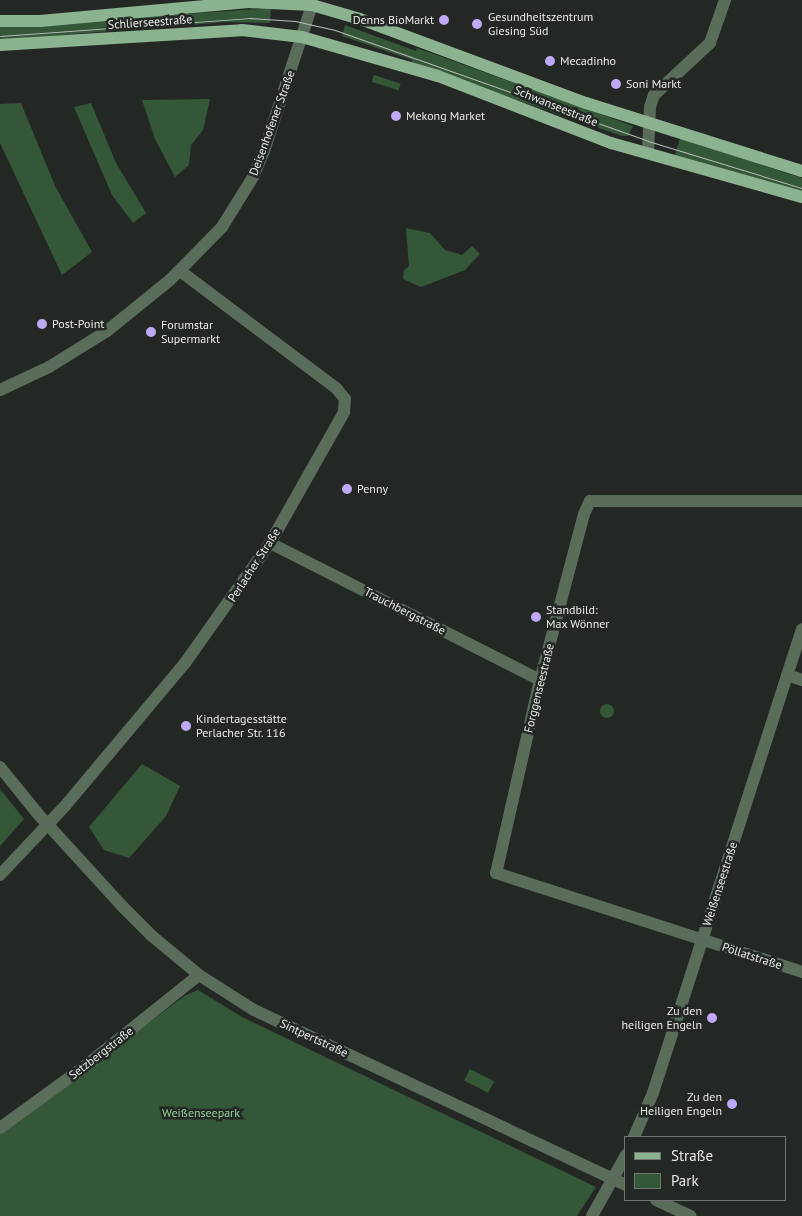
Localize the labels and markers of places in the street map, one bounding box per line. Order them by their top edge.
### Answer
place label: Gesundheitszentrum Giesing Süd [488,10,593,38]
place label: Denns BioMarkt [353,13,434,27]
marker: Denns BioMarkt [438,14,450,26]
marker: Gesundheitszentrum Giesing Süd [470,17,484,31]
place label: Mecadinho [560,54,616,68]
marker: Mecadinho [544,55,556,67]
place label: Soni Markt [626,77,681,91]
marker: Soni Markt [610,78,622,90]
place label: Mekong Market [406,109,485,123]
marker: Mekong Market [390,110,402,122]
place label: Post-Point [52,317,104,331]
marker: Post-Point [36,318,48,330]
place label: Forumstar Supermarkt [161,318,220,346]
marker: Forumstar Supermarkt [145,326,157,338]
place label: Penny [357,482,388,496]
marker: Penny [341,483,353,495]
place label: Standbild: Max Wönner [546,603,610,631]
marker: Standbild: Max Wönner [530,611,542,623]
place label: Kindertagesstätte Perlacher Str. 116 [196,712,287,740]
marker: Kindertagesstätte Perlacher Str. 116 [180,720,192,732]
place label: Zu den heiligen Engeln [621,1004,702,1032]
marker: Zu den heiligen Engeln [706,1012,718,1024]
place label: Zu den Heiligen Engeln [640,1090,722,1118]
marker: Zu den Heiligen Engeln [726,1098,738,1110]

